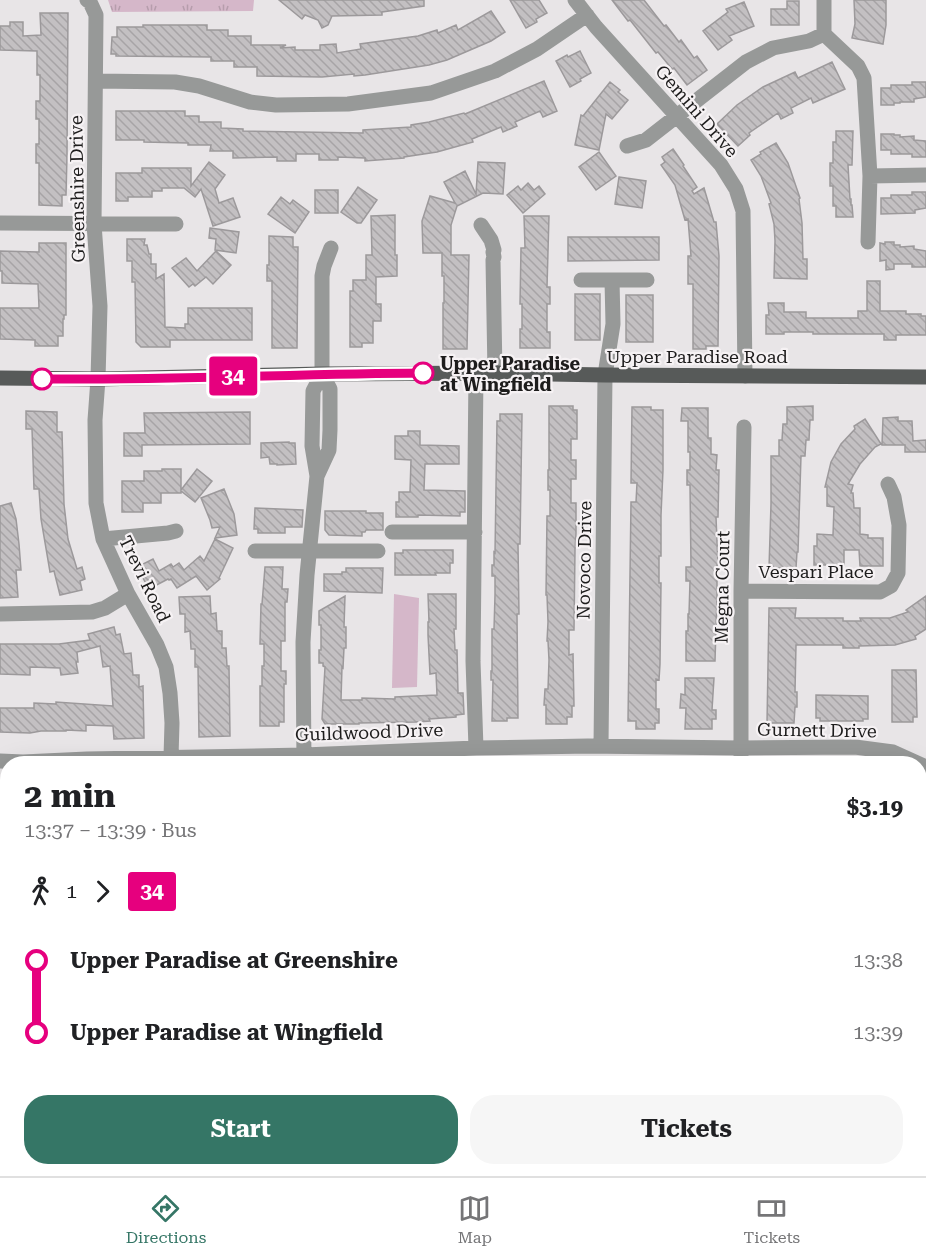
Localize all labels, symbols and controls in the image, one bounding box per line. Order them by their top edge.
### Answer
street label: Gemini Drive [651,61,743,161]
street label: Greenshire Drive [65,115,89,263]
street label: Upper Paradise Road [606,346,788,367]
place label: Upper Paradise at Wingfield [440,353,580,395]
line badge: 34 [206,356,260,395]
marker: Upper Paradise at Wingfield [412,362,434,384]
text: 34 [221,364,245,388]
unlabelled marker [31,368,53,390]
street label: Novoco Drive [572,500,596,620]
street label: Megna Court [711,530,733,643]
street label: Trevi Road [115,532,175,626]
street label: Vespari Place [758,561,874,582]
street label: Gurnett Drive [757,718,877,742]
street label: Guildwood Drive [295,719,444,745]
text: 2 min [24,776,116,815]
text: $3.19 [847,795,903,820]
text: 13:37 – 13:39 · Bus [24,818,196,842]
icon: walk [24,875,57,908]
icon: forward [86,875,119,908]
text: 1 [66,879,77,903]
text: 34 [140,879,164,903]
text: Upper Paradise at Greenshire [70,948,398,973]
text: 13:38 [853,948,903,972]
text: Upper Paradise at Wingfield [70,1020,383,1045]
text: 13:39 [853,1020,903,1044]
button: Start [24,1095,458,1164]
button: Tickets [470,1095,903,1164]
tab: Directions [126,1192,206,1247]
tab: Map [458,1192,492,1247]
tab: Tickets [743,1192,800,1247]

